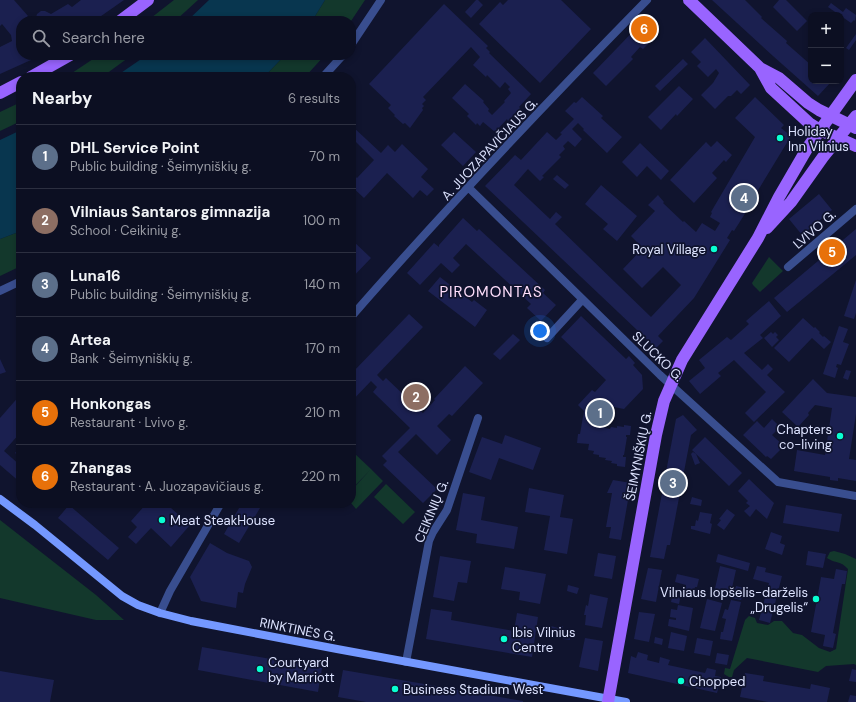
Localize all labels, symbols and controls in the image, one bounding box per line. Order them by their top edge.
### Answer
map controls [808,12,844,84]
button: + [808,12,844,48]
pin: 6 [631,14,657,44]
search box [16,16,356,60]
icon: search [30,27,52,49]
text: Search here [62,28,145,48]
button: − [808,48,844,84]
text: Nearby [32,87,92,109]
text: 6 results [288,90,340,107]
street label: A. JUOZAPAVIČIAUS G. [438,94,541,204]
place label: Holiday Inn Vilnius [788,123,849,155]
marker: Holiday Inn Vilnius [775,133,785,143]
text: DHL Service Point [70,138,200,158]
text: 1 [43,148,47,165]
text: 70 m [309,148,340,165]
text: Public building · Šeimyniškių g. [70,158,251,175]
pin: 4 [731,183,757,213]
text: Vilniaus Santaros gimnazija [70,202,270,222]
street label: LVIVO G. [789,206,840,253]
text: 2 [41,212,49,229]
text: 100 m [303,212,340,229]
text: School · Ceikinių g. [70,222,181,239]
pin: 5 [819,237,845,267]
place label: Royal Village [632,241,706,258]
marker: Royal Village [709,244,719,254]
text: Luna16 [70,266,121,286]
text: 3 [41,276,49,293]
text: 140 m [304,276,340,293]
district label: PIROMONTAS [439,282,543,302]
text: Public building · Šeimyniškių g. [70,286,251,303]
your location [530,321,550,341]
street label: SLUCKO G. [628,328,687,385]
text: Artea [70,330,111,350]
text: 4 [41,340,49,357]
text: 170 m [305,340,340,357]
text: Bank · Šeimyniškių g. [70,350,193,367]
pin: 2 [403,382,429,412]
text: Honkongas [70,394,151,414]
pin: 1 [587,398,613,428]
text: 5 [41,404,49,421]
text: 210 m [305,404,340,421]
street label: ŠEIMYNIŠKIŲ G. [621,409,656,502]
text: Restaurant · Lvivo g. [70,414,188,431]
place label: Chapters co-living [777,421,832,453]
marker: Chapters co-living [835,431,845,441]
text: Zhangas [70,458,132,478]
text: 6 [41,468,49,485]
text: 220 m [301,468,340,485]
pin: 3 [660,468,686,498]
street label: CEIKINIŲ G. [411,477,452,545]
text: Restaurant · A. Juozapavičiaus g. [70,478,264,495]
place label: Meat SteakHouse [170,512,275,529]
marker: Meat SteakHouse [157,515,167,525]
place label: Vilniaus lopšelis-darželis „Drugelis“ [660,584,808,616]
marker: Vilniaus lopšelis-darželis „Drugelis“ [811,594,821,604]
street label: RINKTINĖS G. [258,614,338,645]
place label: Ibis Vilnius Centre [512,624,576,656]
marker: Ibis Vilnius Centre [499,634,509,644]
place label: Courtyard by Marriott [268,654,335,686]
marker: Courtyard by Marriott [255,664,265,674]
place label: Chopped [689,673,745,690]
marker: Chopped [676,676,686,686]
place label: Business Stadium West [403,681,543,698]
marker: Business Stadium West [390,684,400,694]

